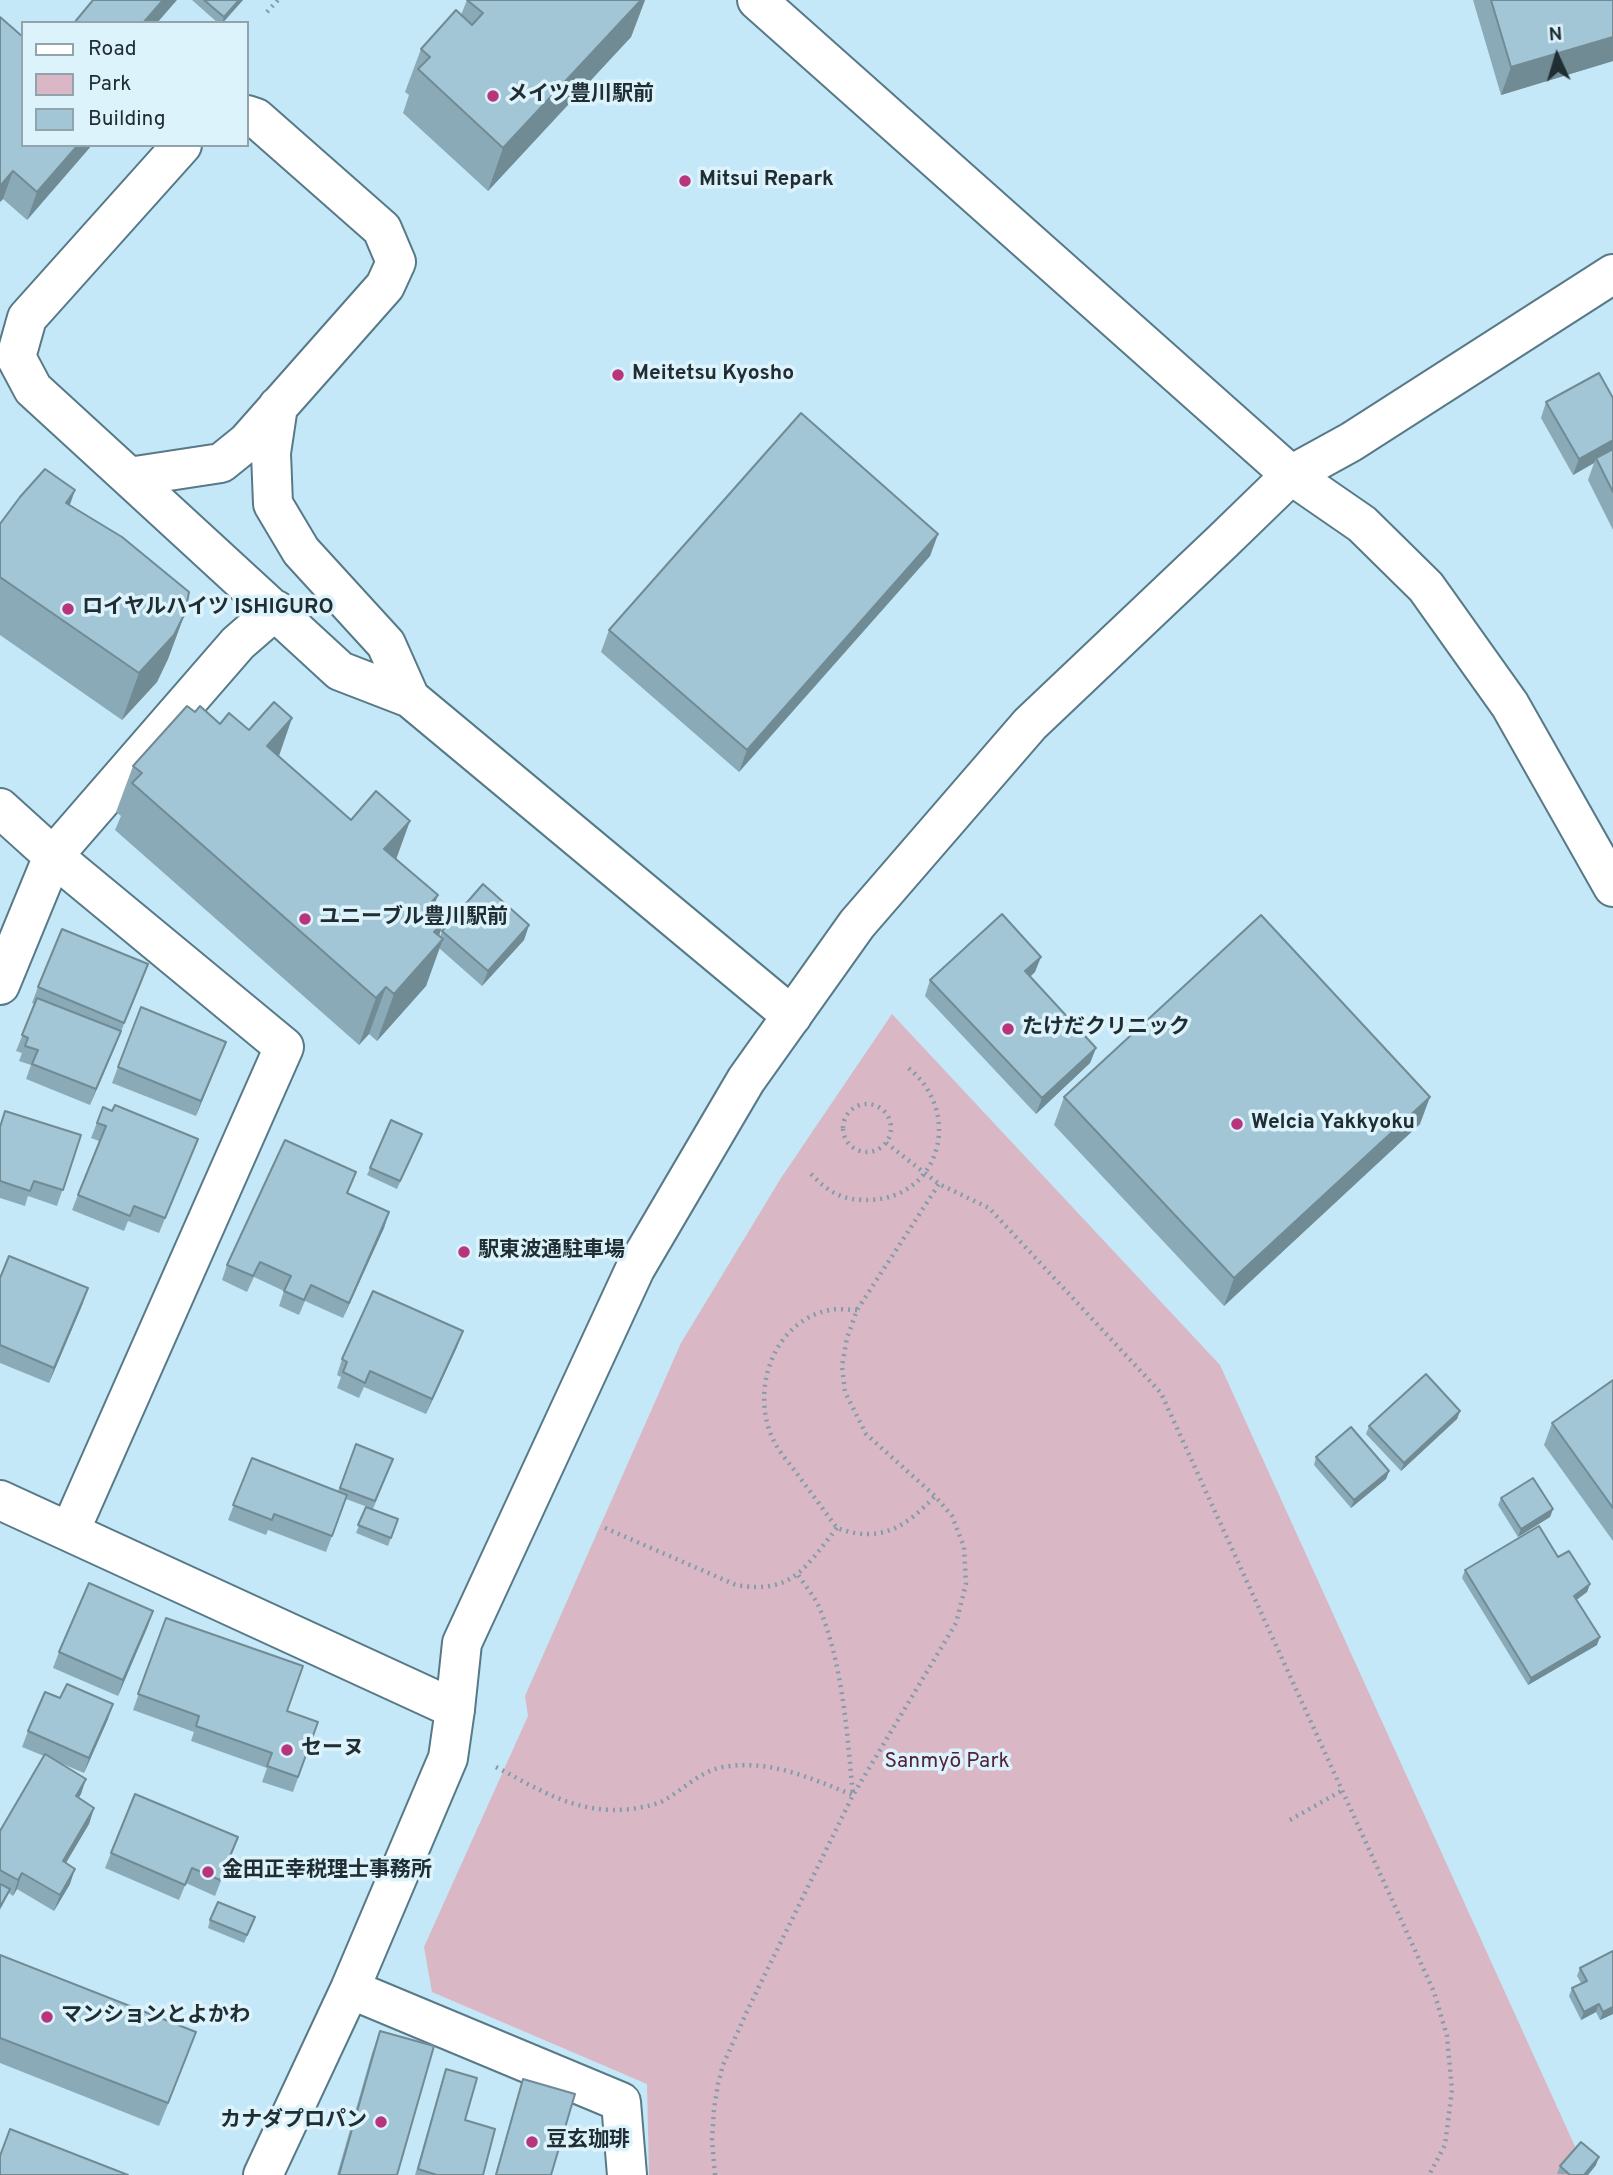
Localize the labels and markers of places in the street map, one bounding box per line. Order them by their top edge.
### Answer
place label: メイツ豊川駅前 [507,83,654,109]
marker: メイツ豊川駅前 [485,88,501,104]
place label: Mitsui Repark [699,168,834,194]
marker: Mitsui Repark [677,173,693,189]
place label: Meitetsu Kyosho [632,362,794,388]
marker: Meitetsu Kyosho [610,367,626,383]
place label: ロイヤルハイツ ISHIGURO [82,596,334,622]
marker: ロイヤルハイツ ISHIGURO [60,601,76,617]
place label: ユニーブル豊川駅前 [319,906,508,932]
marker: ユニーブル豊川駅前 [297,911,313,927]
place label: たけだクリニック [1022,1016,1190,1042]
marker: たけだクリニック [1000,1021,1016,1037]
place label: Welcia Yakkyoku [1251,1111,1415,1137]
marker: Welcia Yakkyoku [1229,1116,1245,1132]
place label: 駅東波通駐車場 [478,1239,625,1265]
marker: 駅東波通駐車場 [456,1244,472,1260]
place label: セーヌ [301,1737,364,1763]
marker: セーヌ [279,1742,295,1758]
place label: 金田正幸税理士事務所 [222,1859,432,1885]
marker: 金田正幸税理士事務所 [200,1864,216,1880]
place label: マンションとよかわ [61,2004,250,2030]
marker: マンションとよかわ [39,2009,55,2025]
place label: カナダプロパン [220,2109,367,2135]
marker: カナダプロパン [373,2114,389,2130]
place label: 豆玄珈琲 [546,2129,630,2155]
marker: 豆玄珈琲 [524,2134,540,2150]

